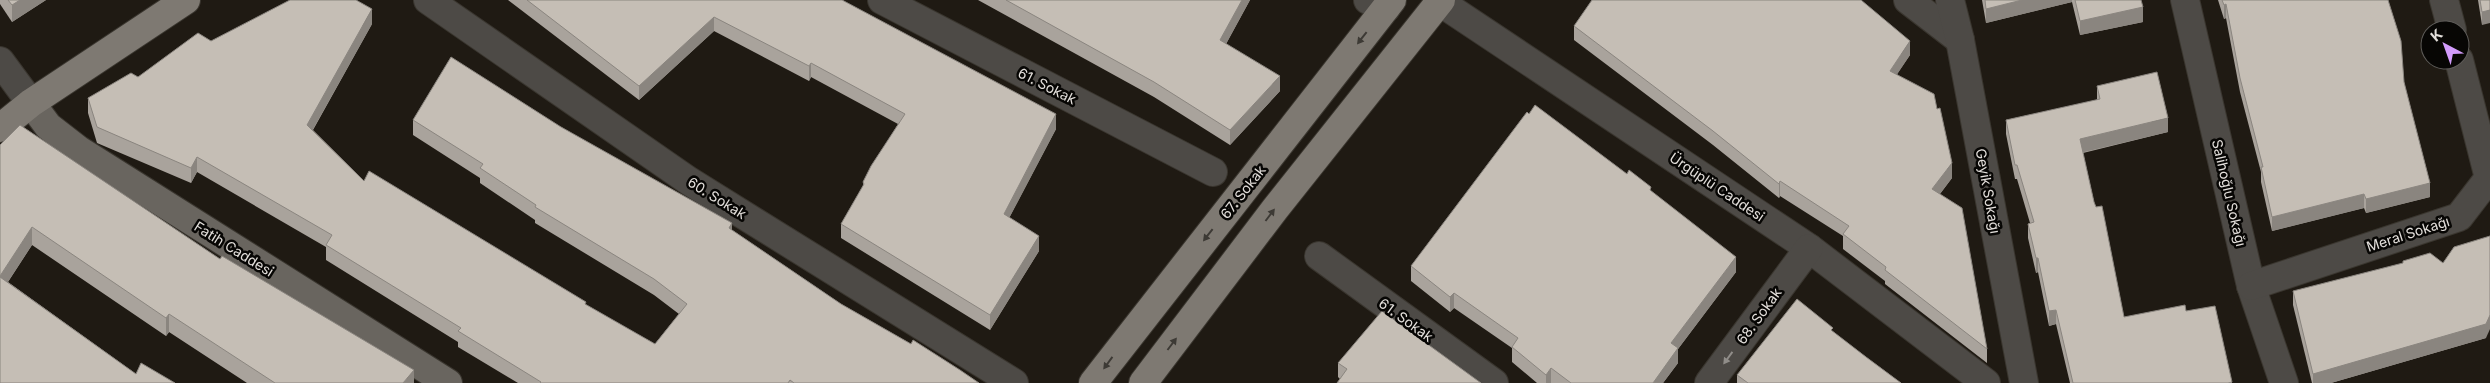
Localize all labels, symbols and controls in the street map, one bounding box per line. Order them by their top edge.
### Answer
north arrow [2420,20,2470,70]
text: K [2427,25,2446,45]
one-way arrow [1357,32,1368,45]
street label: 61. Sokak [1015,64,1079,108]
street label: Salihoğlu Sokağı [2209,138,2250,248]
street label: Geyik Sokağı [1973,147,2004,235]
street label: Ürgüplü Caddesi [1667,149,1768,225]
street label: 67. Sokak [1216,161,1269,222]
street label: 60. Sokak [685,173,750,222]
one-way arrow [1265,208,1275,221]
street label: Meral Sokağı [2364,212,2451,255]
street label: Fatih Caddesi [192,217,277,280]
one-way arrow [1203,229,1214,242]
street label: 68. Sokak [1732,284,1785,347]
street label: 61. Sokak [1376,294,1437,345]
one-way arrow [1167,337,1177,351]
one-way arrow [1722,351,1733,364]
one-way arrow [1103,356,1113,370]

